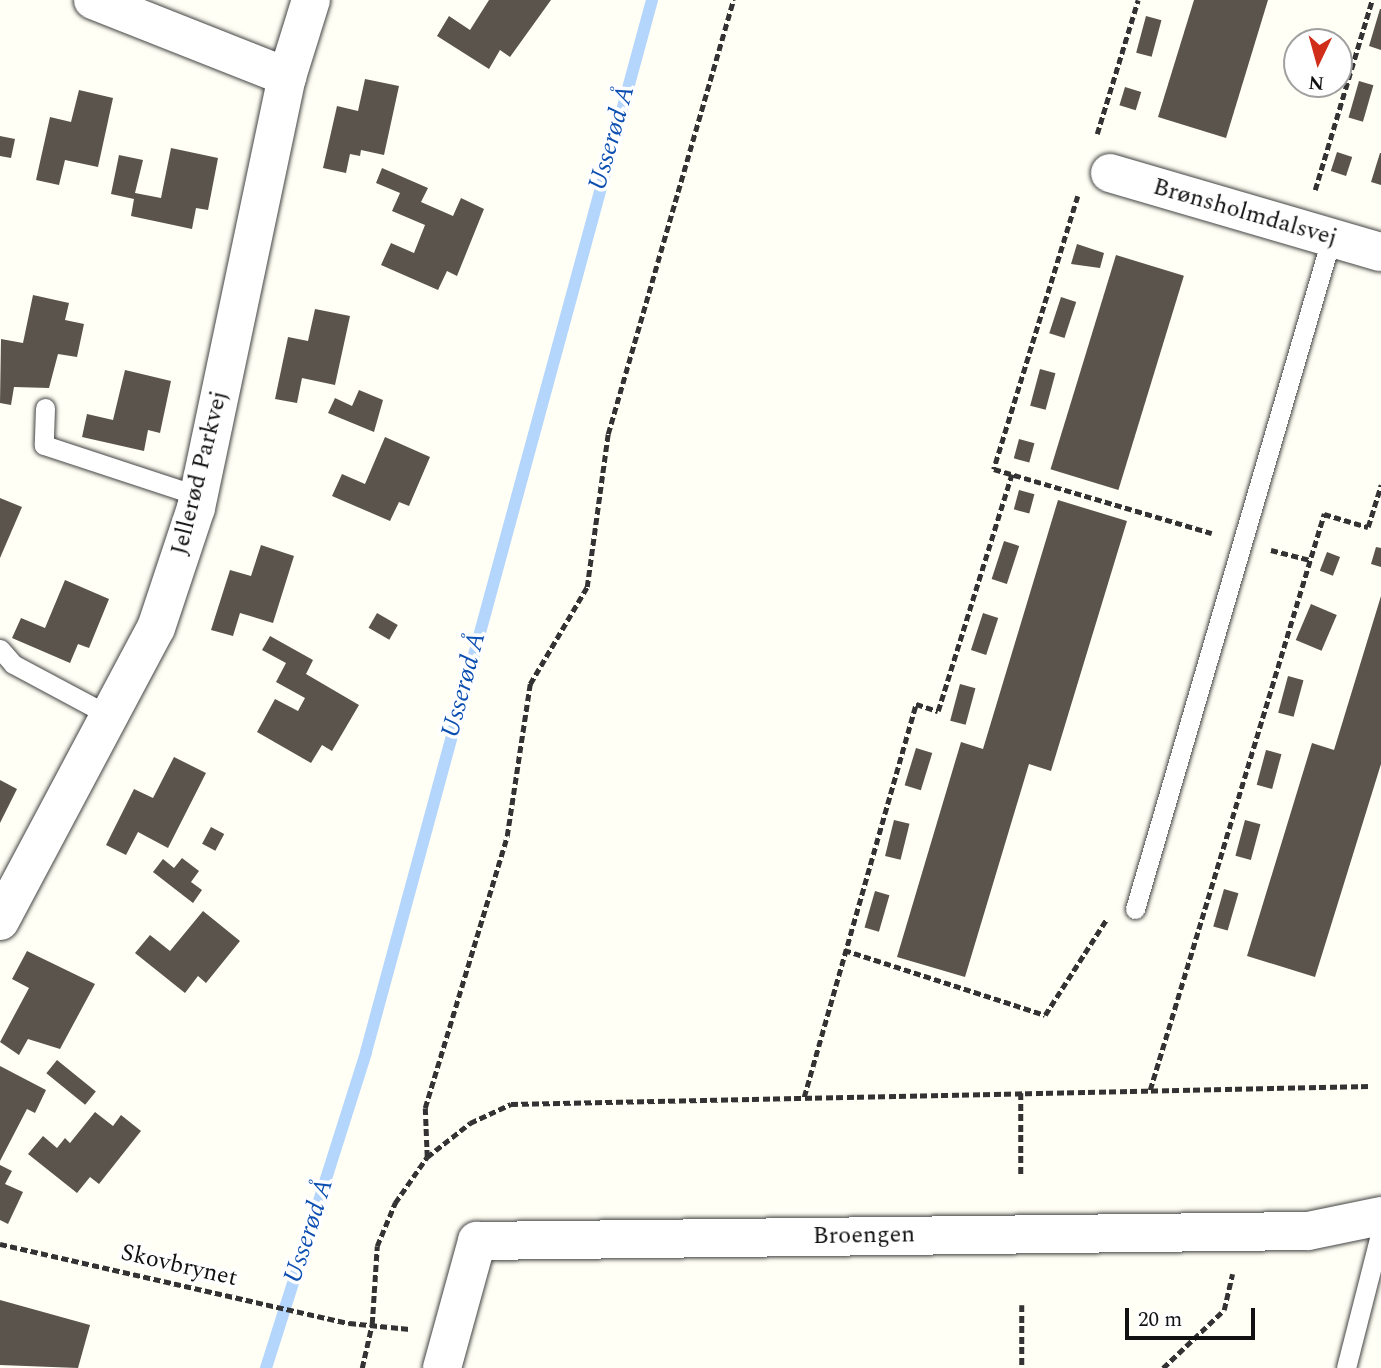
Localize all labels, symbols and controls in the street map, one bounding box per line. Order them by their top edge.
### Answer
north arrow [1283,28,1353,98]
text: N [1307,67,1325,98]
water label: Usserød Å [582,81,642,195]
street label: Brønsholmdalsvej [1150,173,1340,253]
street label: Jellerød Parkvej [166,388,234,558]
water label: Usserød Å [435,628,493,742]
water label: Usserød Å [277,1174,341,1288]
street label: Broengen [813,1221,915,1251]
street label: Skovbrynet [118,1239,240,1293]
scale bar [1129,1294,1258,1338]
text: 20 m [1138,1304,1182,1336]

